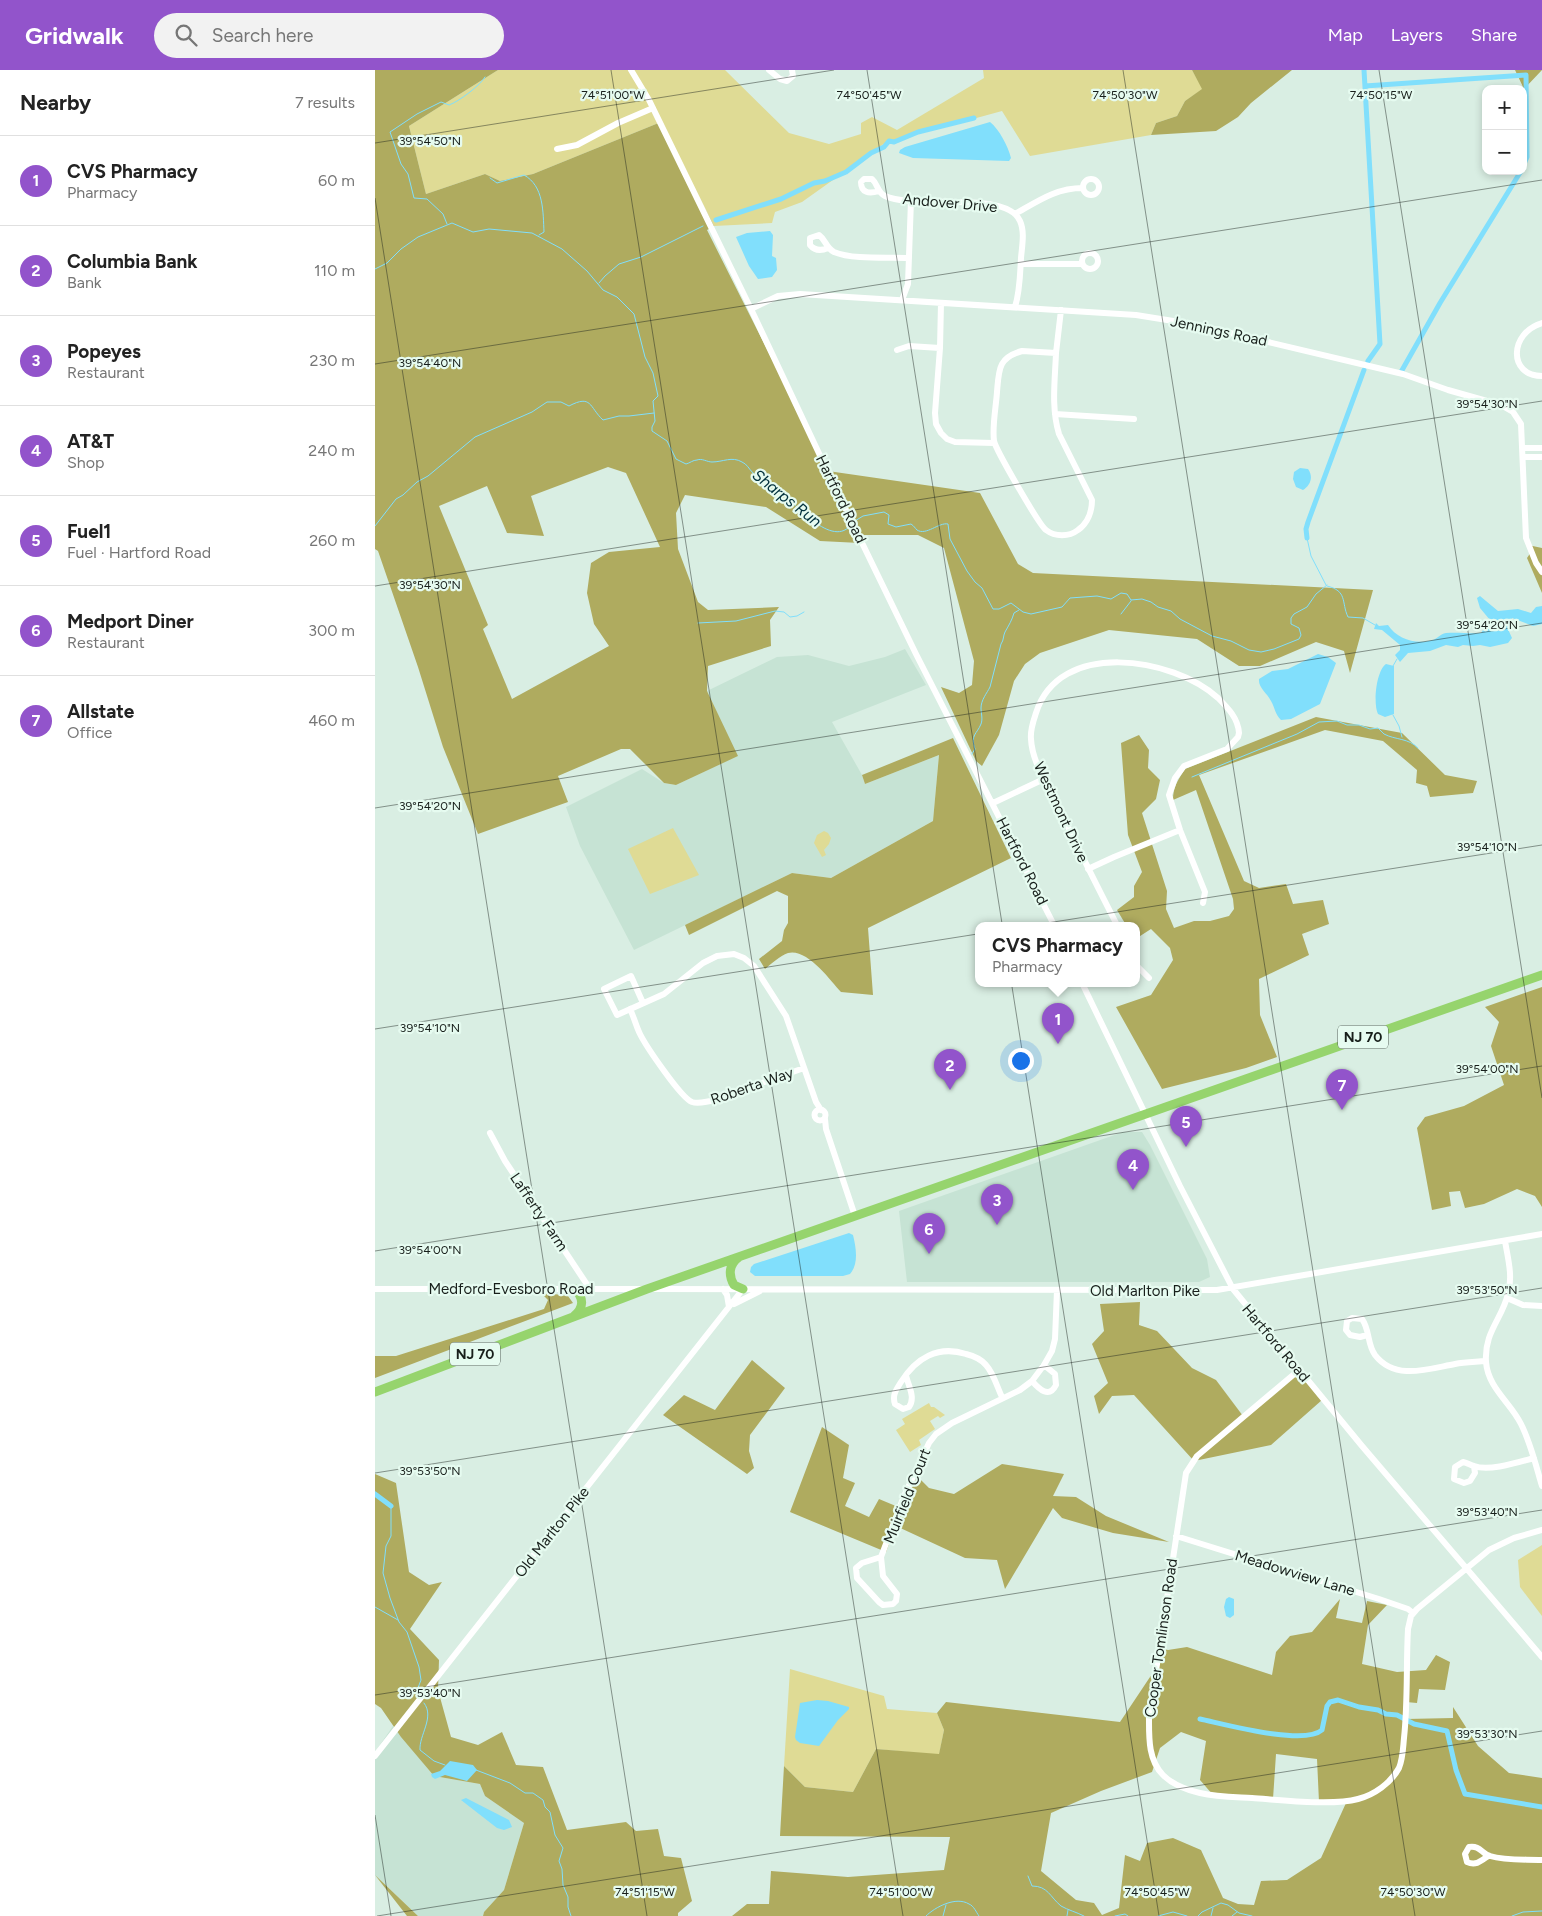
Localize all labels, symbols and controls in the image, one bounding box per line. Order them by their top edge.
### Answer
search box [154,13,504,58]
text: Gridwalk [25,21,124,50]
icon: search [172,21,200,49]
text: Search here [212,24,313,47]
text: Map [1328,24,1363,46]
text: Layers [1391,24,1443,46]
text: Share [1471,24,1517,46]
map controls [1482,85,1527,175]
button: + [1482,85,1527,130]
text: 74°51'00"W [581,88,645,102]
text: 74°50'45"W [836,88,902,102]
text: 74°50'30"W [1093,88,1158,102]
text: 74°50'15"W [1350,88,1413,102]
text: Nearby [20,90,91,115]
text: 7 results [295,93,355,112]
button: − [1482,130,1527,175]
text: 39°54'50"N [399,134,461,148]
text: CVS Pharmacy [67,160,198,183]
text: 1 [33,171,39,190]
text: 60 m [318,171,355,190]
text: Pharmacy [67,183,137,202]
street label: Andover Drive [902,190,998,216]
text: Columbia Bank [67,250,198,273]
text: 2 [31,261,41,280]
text: 110 m [314,261,355,280]
text: Bank [67,273,102,292]
street label: Jennings Road [1169,312,1269,350]
text: Popeyes [67,340,141,363]
text: 3 [32,351,40,370]
text: 230 m [310,351,355,370]
text: 39°54'40"N [399,356,461,370]
text: Restaurant [67,363,145,382]
text: 39°54'30"N [1456,397,1518,411]
text: AT&T [67,430,114,453]
text: 4 [31,441,41,460]
text: 240 m [308,441,355,460]
street label: Hartford Road [812,452,870,546]
text: Shop [67,453,105,472]
water label: Sharps Run [749,465,825,531]
text: Fuel1 [67,520,111,543]
text: 5 [31,531,41,550]
text: 260 m [309,531,355,550]
text: Fuel · Hartford Road [67,543,211,562]
text: 39°54'30"N [399,578,461,592]
text: Medport Diner [67,610,194,633]
text: 39°54'20"N [1456,618,1518,632]
text: 6 [31,621,41,640]
text: 300 m [308,621,355,640]
text: Restaurant [67,633,145,652]
text: Allstate [67,700,134,723]
text: 7 [32,711,40,730]
text: 460 m [308,711,355,730]
text: Office [67,723,112,742]
street label: Westmont Drive [1030,759,1092,865]
text: 39°54'20"N [399,799,461,813]
street label: Hartford Road [992,814,1052,908]
text: 39°54'10"N [1457,840,1517,854]
popup [975,922,1140,987]
text: CVS Pharmacy [992,934,1123,957]
text: Pharmacy [992,957,1063,976]
pin: 1 [1042,1003,1074,1044]
text: 39°54'10"N [400,1021,460,1035]
road number: NJ 70 [1338,1026,1388,1049]
your location [1008,1048,1034,1074]
pin: 2 [934,1049,966,1090]
text: 39°54'00"N [1455,1062,1519,1076]
street label: Roberta Way [708,1063,796,1109]
pin: 7 [1326,1069,1358,1110]
pin: 5 [1170,1106,1202,1147]
pin: 4 [1117,1149,1149,1190]
street label: Lafferty Farm [506,1169,572,1255]
pin: 3 [981,1184,1013,1225]
pin: 6 [913,1213,945,1254]
text: 39°54'00"N [398,1243,462,1257]
street label: Medford-Evesboro Road [428,1280,594,1298]
street label: Old Marlton Pike [1090,1282,1200,1300]
text: 39°53'50"N [1456,1283,1518,1297]
street label: Hartford Road [1238,1300,1314,1386]
road number: NJ 70 [450,1342,500,1366]
street label: Muirfield Court [880,1445,934,1546]
text: 39°53'50"N [399,1464,461,1478]
street label: Old Marlton Pike [511,1483,593,1581]
text: 39°53'40"N [1456,1505,1518,1519]
street label: Meadowview Lane [1233,1546,1357,1600]
street label: Cooper Tomlinson Road [1141,1557,1181,1719]
text: 39°53'40"N [399,1686,461,1700]
text: 39°53'30"N [1457,1727,1517,1741]
text: 74°51'15"W [615,1885,675,1899]
text: 74°51'00"W [869,1885,933,1899]
text: 74°50'45"W [1124,1885,1190,1899]
text: 74°50'30"W [1381,1885,1446,1899]

